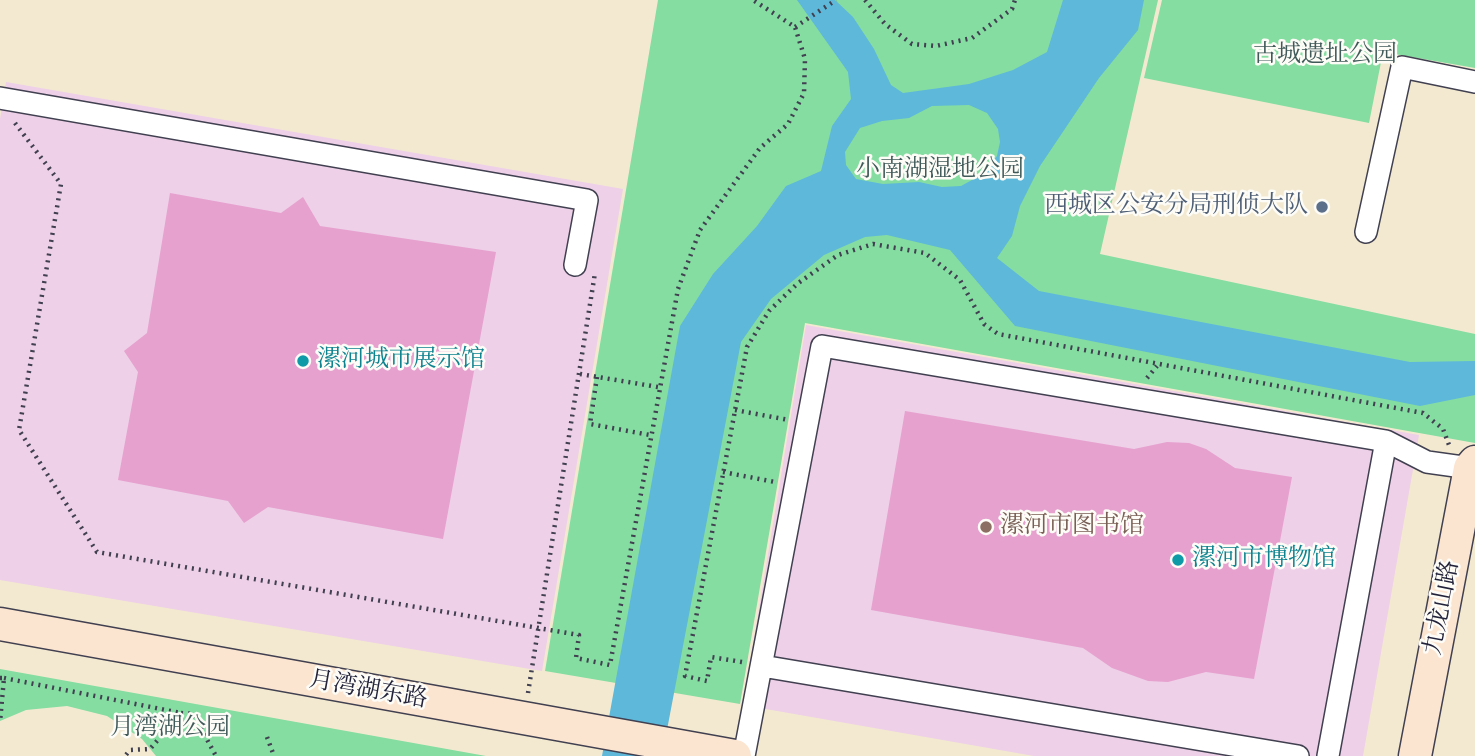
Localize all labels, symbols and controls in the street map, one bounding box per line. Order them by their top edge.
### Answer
park label: 古城遗址公园 [1253,42,1397,70]
park label: 小南湖湿地公园 [856,157,1024,185]
place label: 西城区公安分局刑侦大队 [1044,193,1308,221]
marker: 西城区公安分局刑侦大队 [1314,199,1330,215]
place label: 漯河城市展示馆 [317,347,485,375]
marker: 漯河城市展示馆 [295,353,311,369]
place label: 漯河市图书馆 [1000,513,1144,541]
marker: 漯河市图书馆 [978,519,994,535]
place label: 漯河市博物馆 [1192,546,1336,574]
marker: 漯河市博物馆 [1170,552,1186,568]
street label: 九龙山路 [1420,558,1466,658]
street label: 月湾湖东路 [306,666,430,716]
park label: 月湾湖公园 [110,715,230,743]

